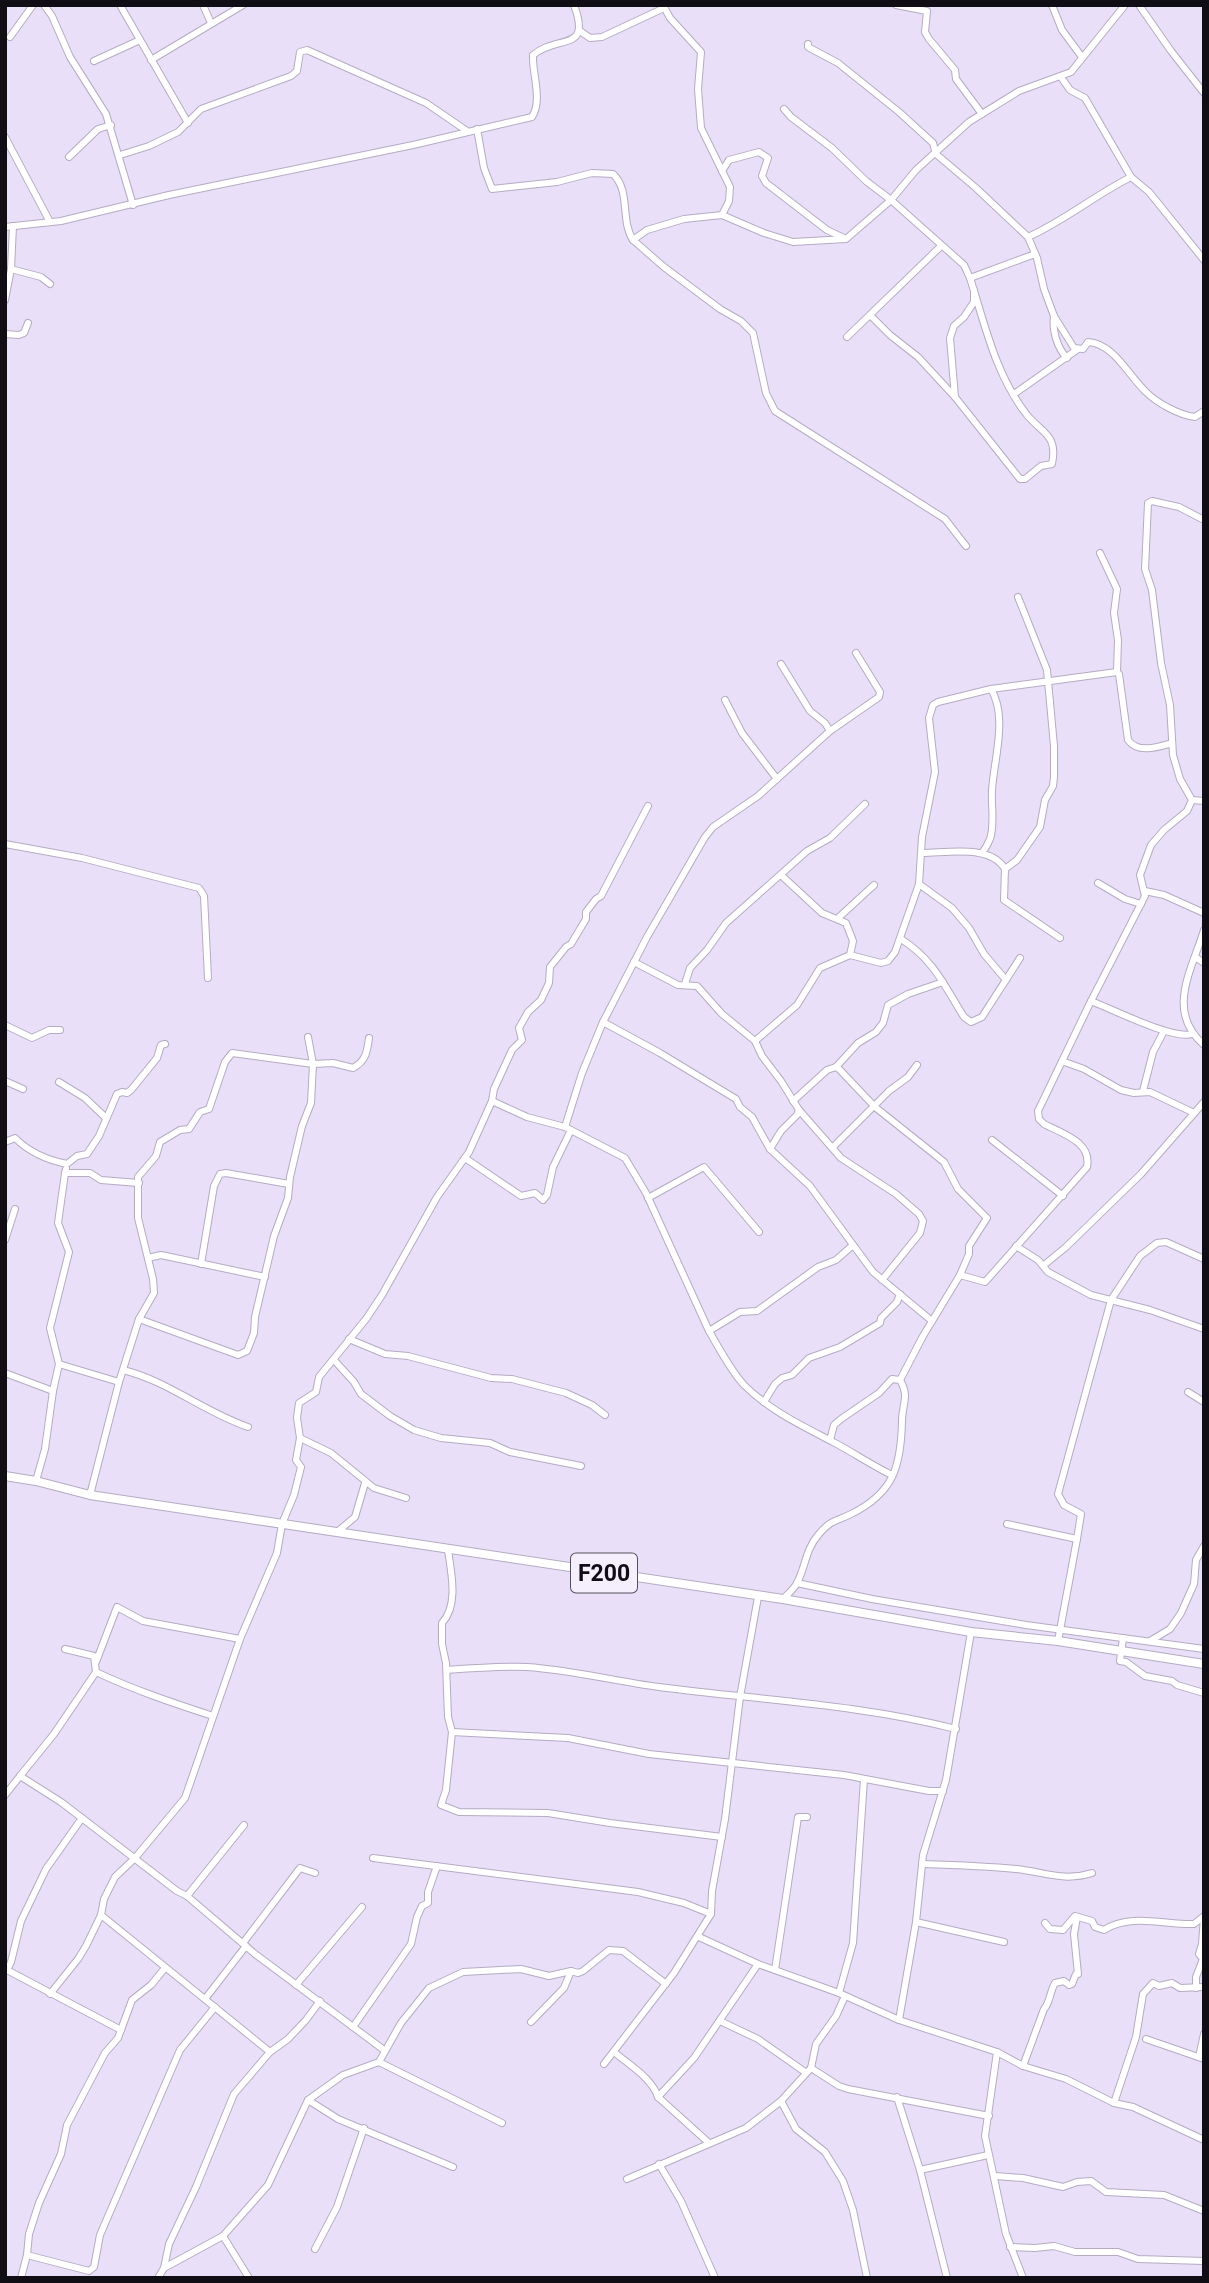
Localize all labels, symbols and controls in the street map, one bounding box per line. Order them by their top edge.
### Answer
road number: F200 [571,1554,637,1592]

